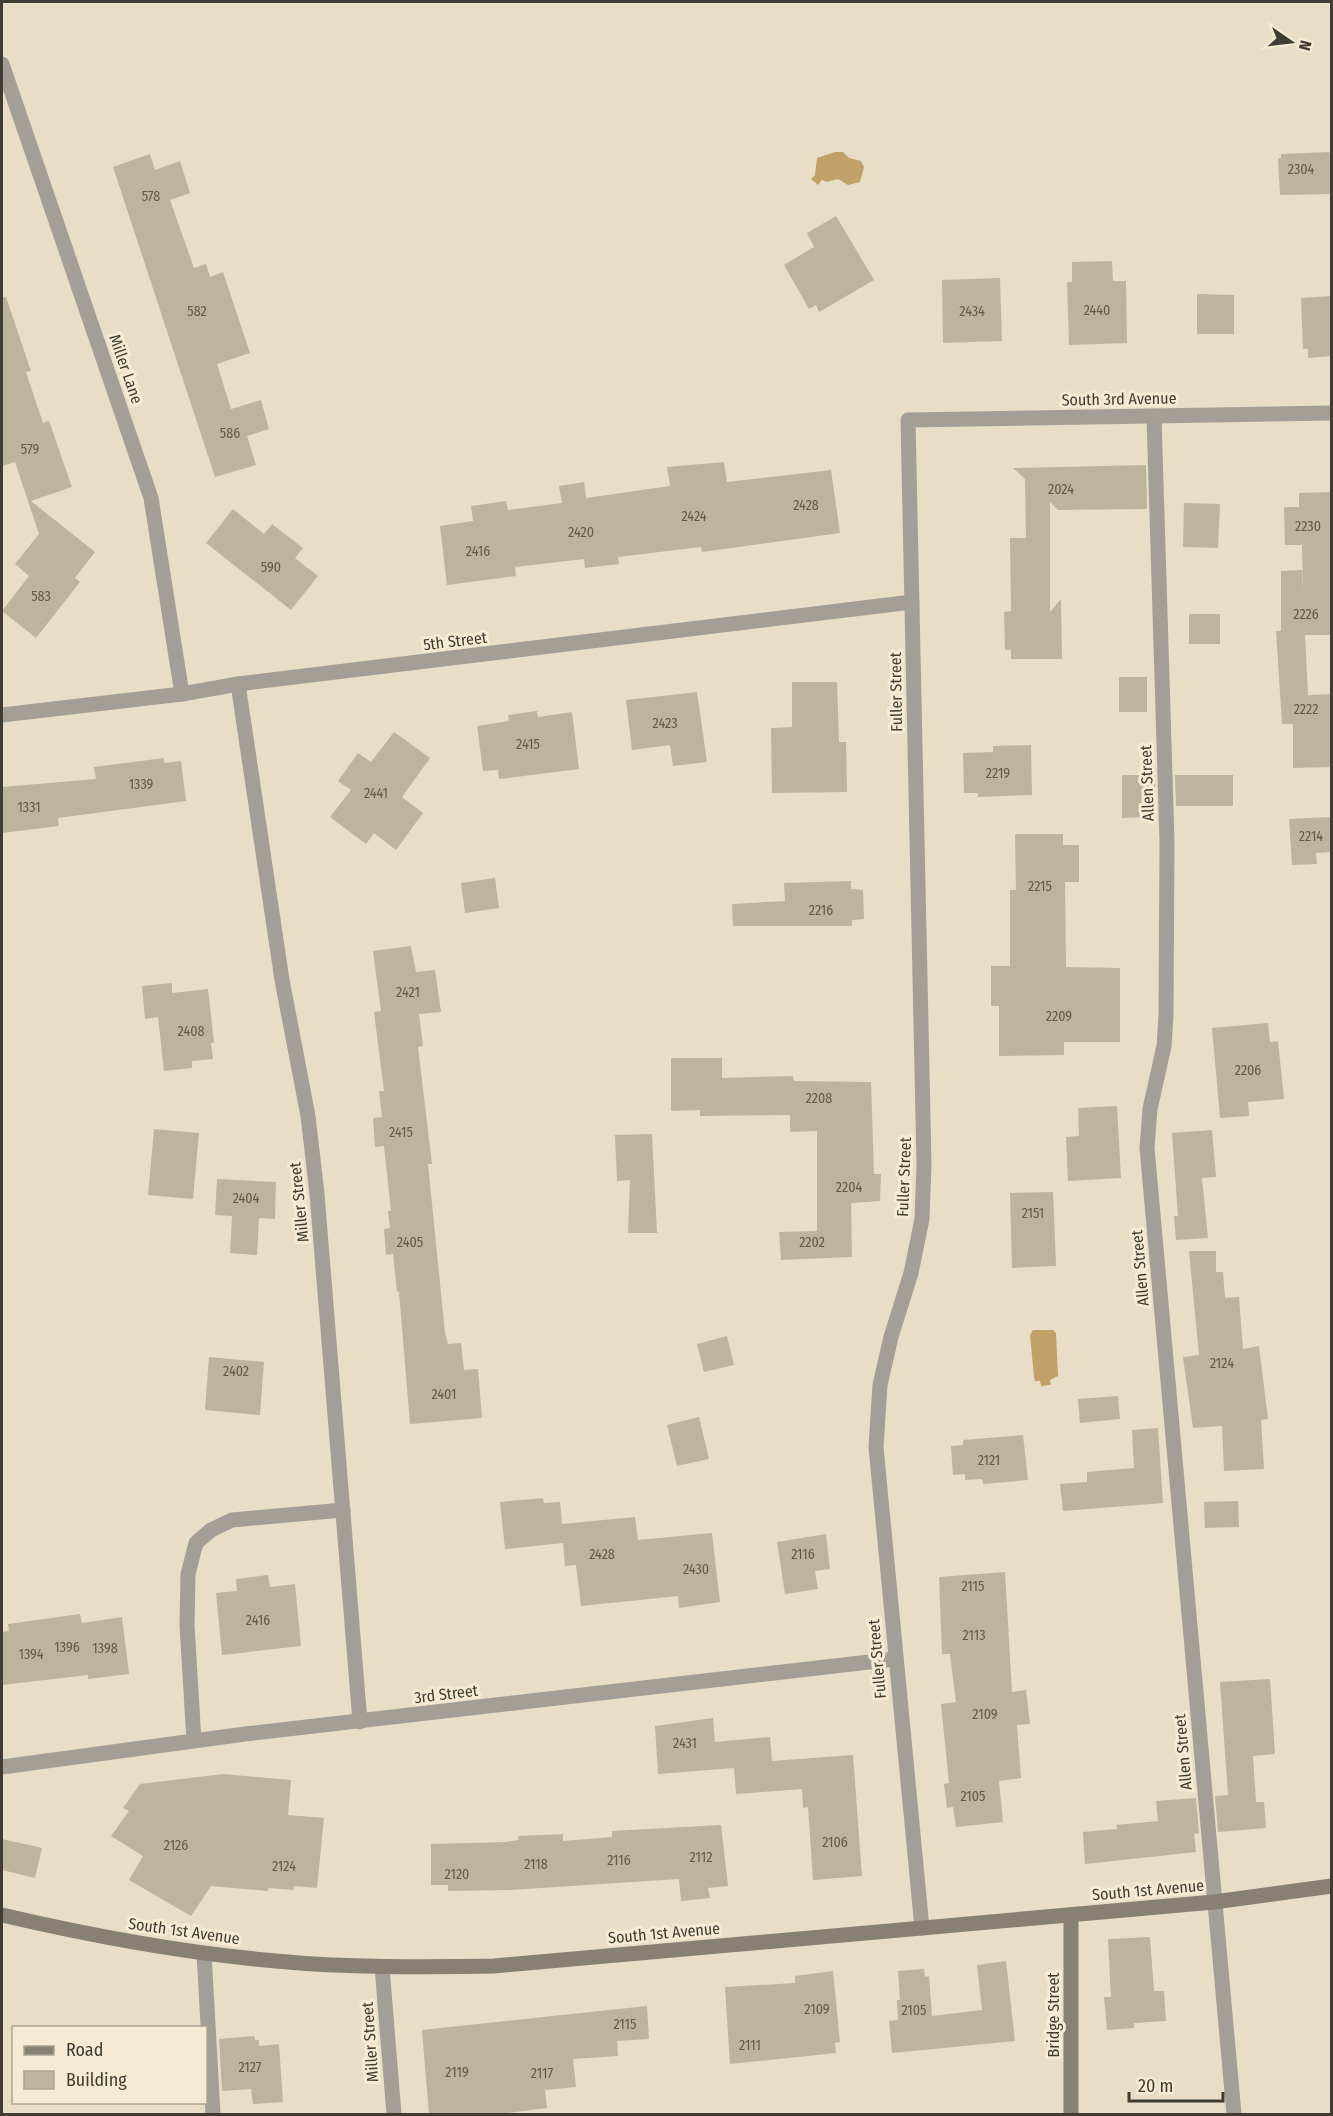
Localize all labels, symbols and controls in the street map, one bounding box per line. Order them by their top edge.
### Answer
north arrow [1261,12,1321,72]
text: N [1295,39,1315,52]
house number: 2304 [1288,161,1314,178]
house number: 578 [142,188,160,205]
house number: 2440 [1084,302,1110,319]
house number: 582 [187,303,207,320]
house number: 2434 [959,303,985,320]
street label: Miller Lane [105,332,147,406]
street label: South 3rd Avenue [1061,388,1177,410]
house number: 586 [220,425,240,442]
house number: 579 [21,441,39,458]
house number: 2024 [1048,481,1074,498]
house number: 2428 [793,497,819,514]
house number: 2424 [681,508,707,525]
house number: 2230 [1295,518,1321,535]
house number: 2420 [568,524,594,541]
house number: 2416 [466,543,490,560]
house number: 590 [261,559,281,576]
house number: 583 [31,588,51,605]
house number: 2226 [1293,606,1319,623]
street label: 5th Street [422,628,489,654]
street label: Fuller Street [886,651,906,732]
house number: 2222 [1294,701,1318,718]
house number: 2423 [653,715,677,732]
house number: 2415 [516,736,540,753]
street label: Allen Street [1136,744,1158,821]
house number: 2219 [986,765,1010,782]
house number: 1339 [129,776,154,793]
house number: 2441 [364,785,388,802]
house number: 1331 [17,799,41,816]
house number: 2214 [1299,828,1323,845]
house number: 2215 [1028,878,1052,895]
house number: 2216 [809,902,833,919]
house number: 2421 [396,984,420,1001]
house number: 2209 [1046,1008,1072,1025]
house number: 2408 [178,1023,204,1040]
house number: 2206 [1235,1062,1261,1079]
house number: 2208 [806,1090,832,1107]
house number: 2415 [389,1124,413,1141]
street label: Fuller Street [893,1136,915,1217]
street label: Miller Street [285,1160,313,1243]
house number: 2204 [836,1179,862,1196]
house number: 2404 [233,1190,260,1207]
house number: 2151 [1022,1205,1044,1222]
street label: Allen Street [1127,1228,1153,1307]
house number: 2405 [397,1234,423,1251]
house number: 2202 [799,1234,825,1251]
house number: 2124 [1210,1355,1234,1372]
house number: 2402 [223,1363,249,1380]
house number: 2401 [431,1386,457,1403]
house number: 2121 [978,1452,1000,1469]
house number: 2428 [589,1546,615,1563]
house number: 2116 [791,1546,815,1563]
house number: 2430 [683,1561,709,1578]
house number: 2115 [961,1578,985,1595]
house number: 2416 [246,1612,270,1629]
street label: Fuller Street [864,1618,890,1700]
house number: 2113 [963,1627,985,1644]
house number: 1396 [54,1639,80,1656]
house number: 1398 [92,1640,118,1657]
house number: 1394 [18,1646,44,1663]
street label: 3rd Street [413,1681,480,1707]
house number: 2109 [972,1706,998,1723]
street label: Allen Street [1170,1712,1196,1791]
house number: 2431 [673,1735,697,1752]
house number: 2105 [960,1788,986,1805]
house number: 2106 [822,1834,848,1851]
house number: 2126 [164,1837,188,1854]
house number: 2112 [690,1849,712,1866]
house number: 2116 [607,1852,631,1869]
house number: 2118 [524,1856,548,1873]
house number: 2124 [272,1858,296,1875]
house number: 2120 [445,1866,469,1883]
street label: South 1st Avenue [1091,1876,1205,1904]
street label: South 1st Avenue [127,1914,241,1948]
street label: South 1st Avenue [607,1919,721,1947]
street label: Bridge Street [1044,1972,1063,2058]
street label: Miller Street [358,2000,382,2083]
house number: 2109 [804,2001,830,2018]
house number: 2105 [901,2002,927,2019]
house number: 2115 [613,2016,637,2033]
legend [12,2026,207,2104]
house number: 2111 [739,2037,761,2054]
text: Road [66,2039,103,2061]
house number: 2127 [238,2059,262,2076]
house number: 2119 [445,2064,469,2081]
house number: 2117 [531,2065,553,2082]
scale bar [1129,2065,1224,2103]
text: Building [66,2069,127,2091]
text: 20 m [1138,2075,1173,2097]

